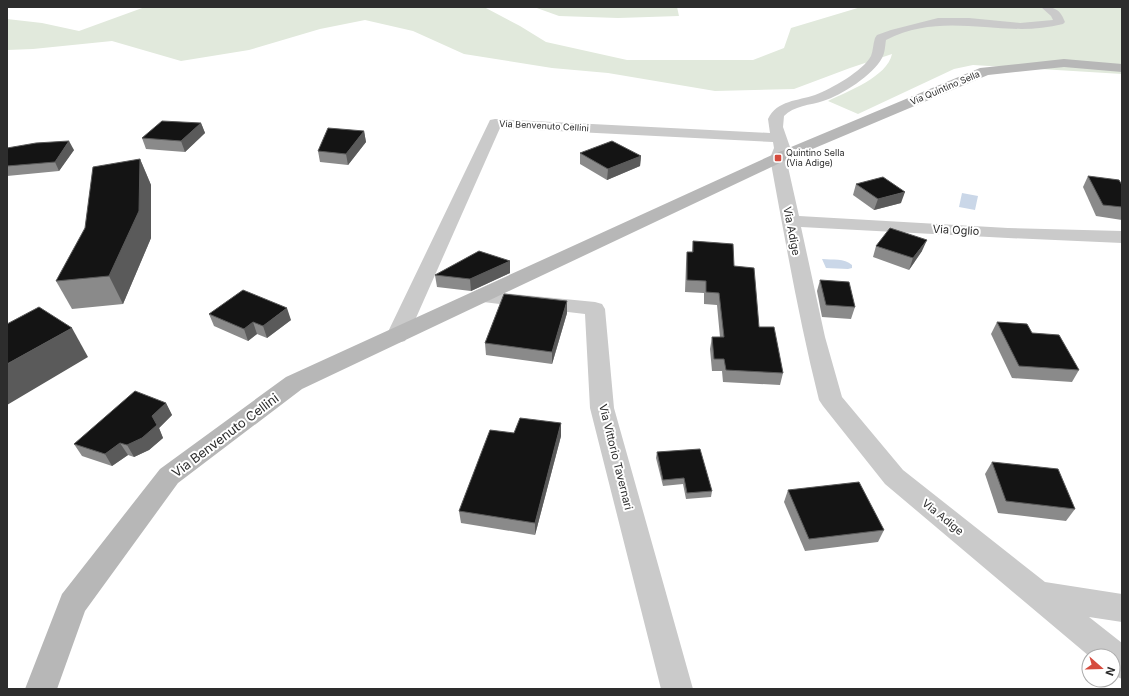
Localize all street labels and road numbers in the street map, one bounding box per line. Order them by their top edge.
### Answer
street label: Via Quintino Sella [908,68,981,107]
street label: Via Benvenuto Cellini [499,118,589,133]
street label: Via Adige [780,205,804,257]
street label: Via Oglio [932,222,980,238]
street label: Via Benvenuto Cellini [168,390,282,480]
street label: Via Vittorio Tavernari [596,403,636,511]
street label: Via Adige [919,496,967,538]

